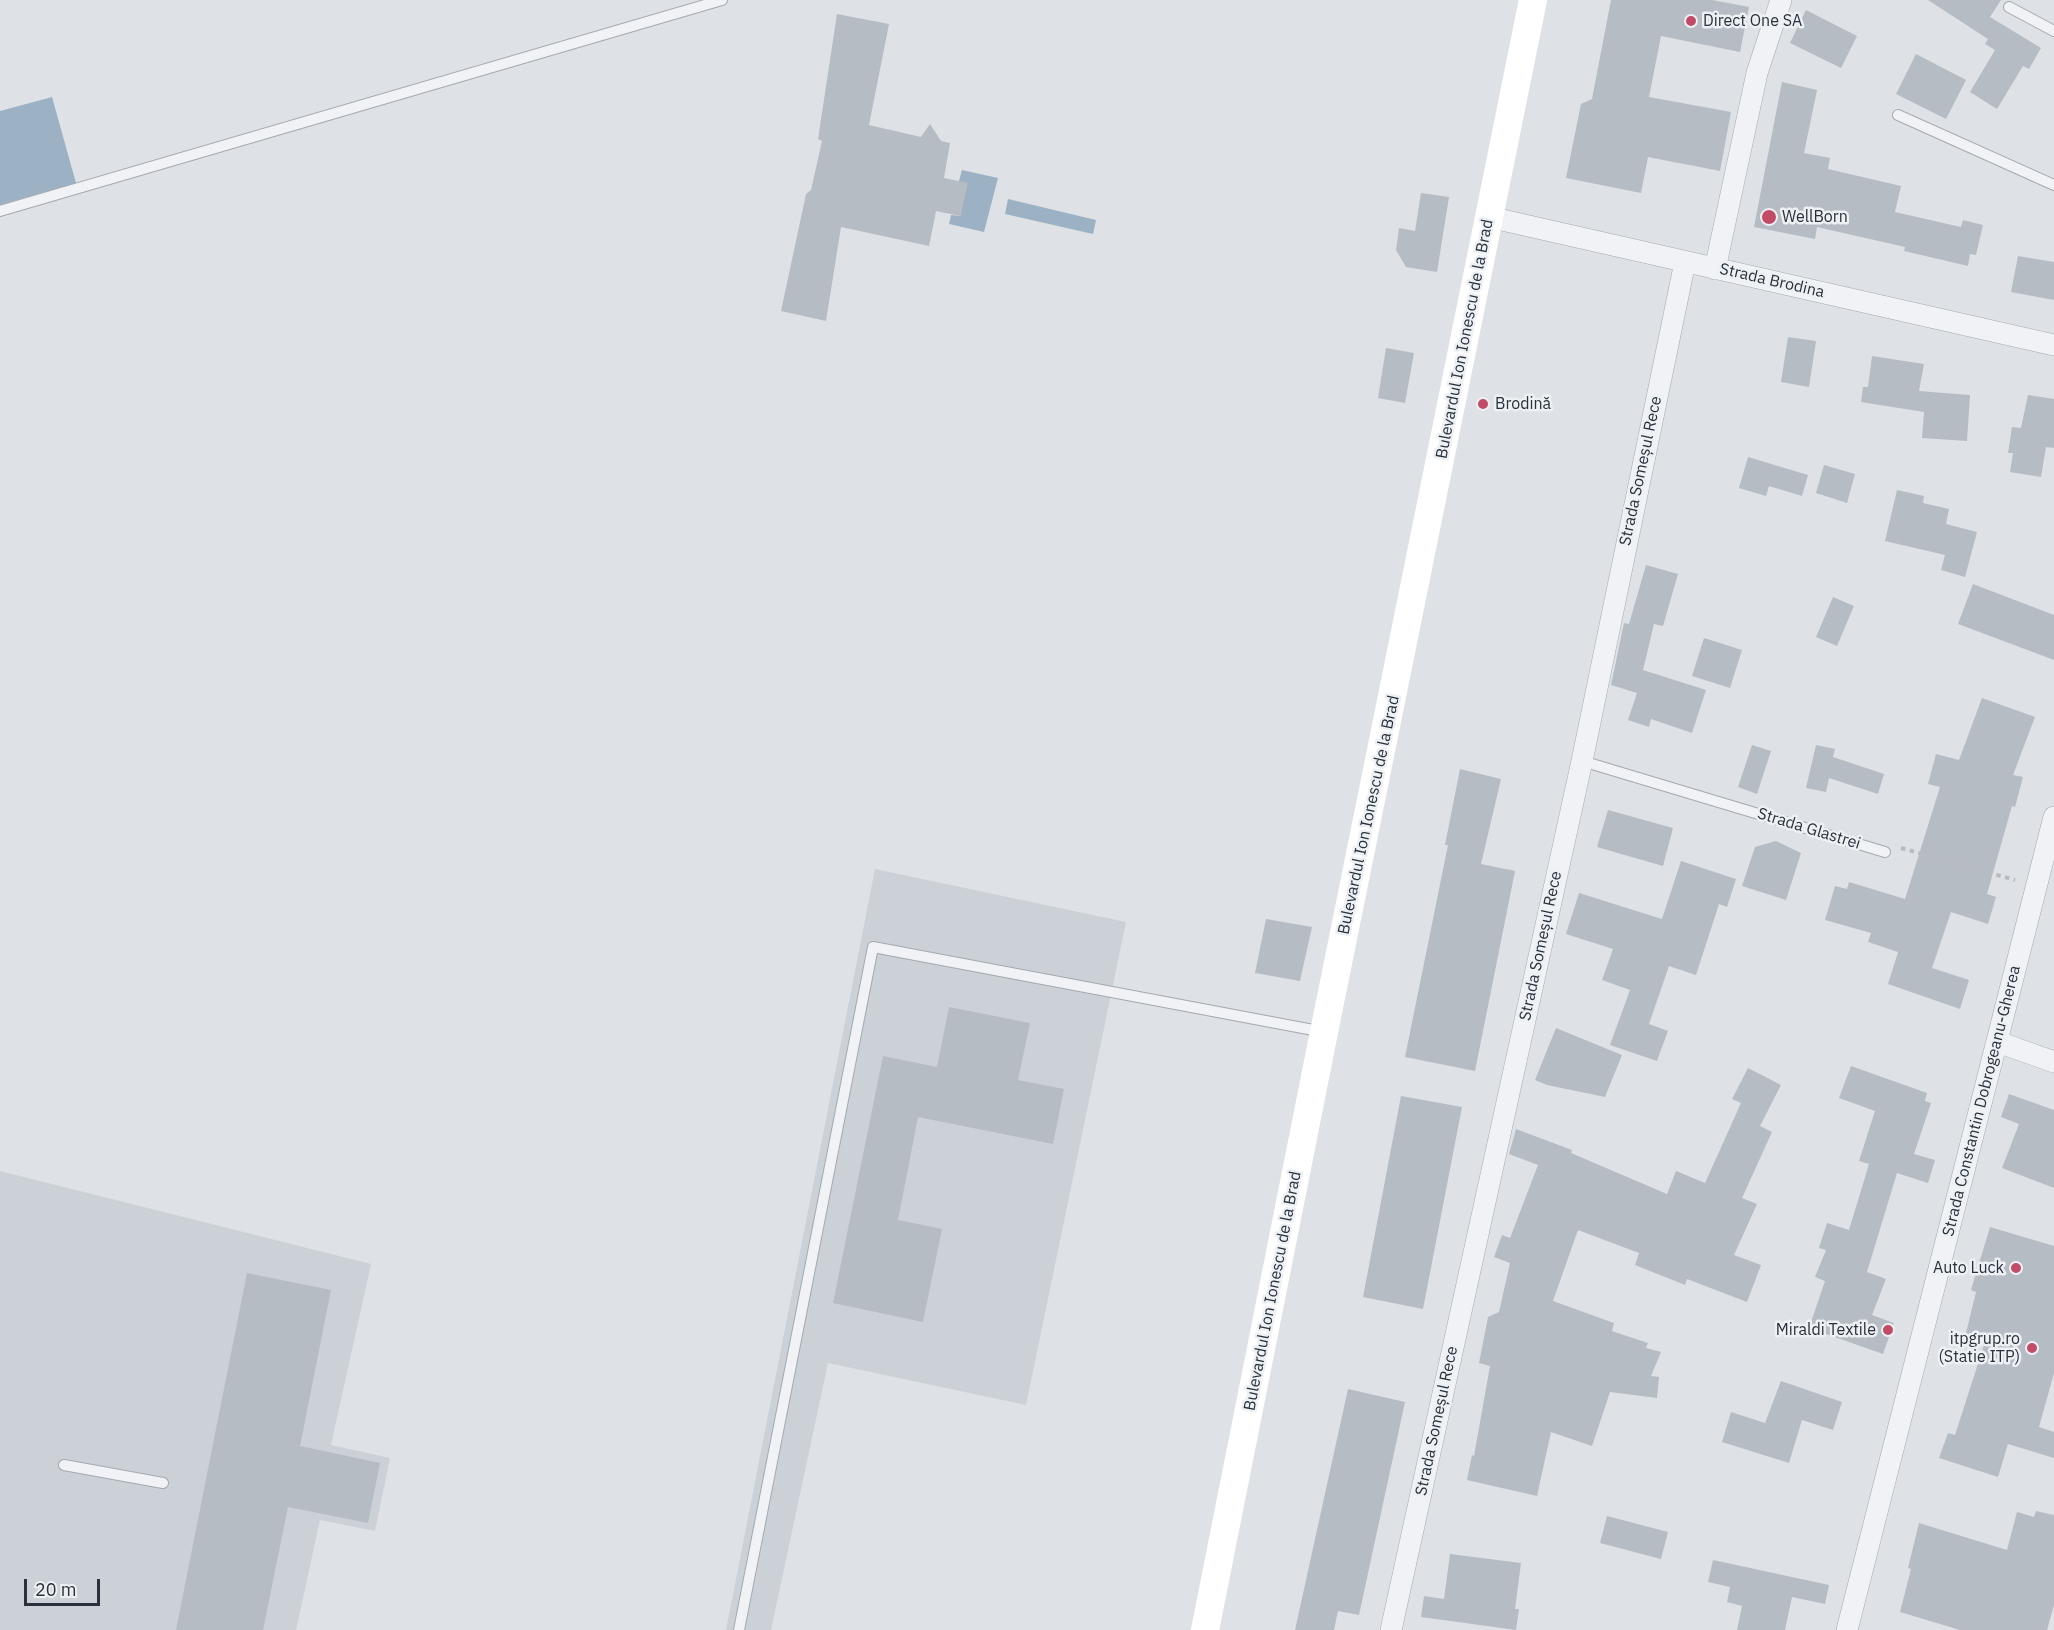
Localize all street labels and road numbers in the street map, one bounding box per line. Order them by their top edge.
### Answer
street label: Bulevardul Ion Ionescu de la Brad [1432,218,1498,460]
street label: Strada Brodina [1718,260,1826,302]
street label: Strada Someșul Rece [1616,394,1666,548]
street label: Bulevardul Ion Ionescu de la Brad [1334,694,1404,936]
street label: Strada Glastrei [1755,804,1863,854]
street label: Strada Someșul Rece [1516,869,1566,1023]
street label: Strada Constantin Dobrogeanu-Gherea [1939,964,2025,1238]
street label: Bulevardul Ion Ionescu de la Brad [1240,1170,1306,1412]
street label: Strada Someșul Rece [1412,1344,1462,1498]

